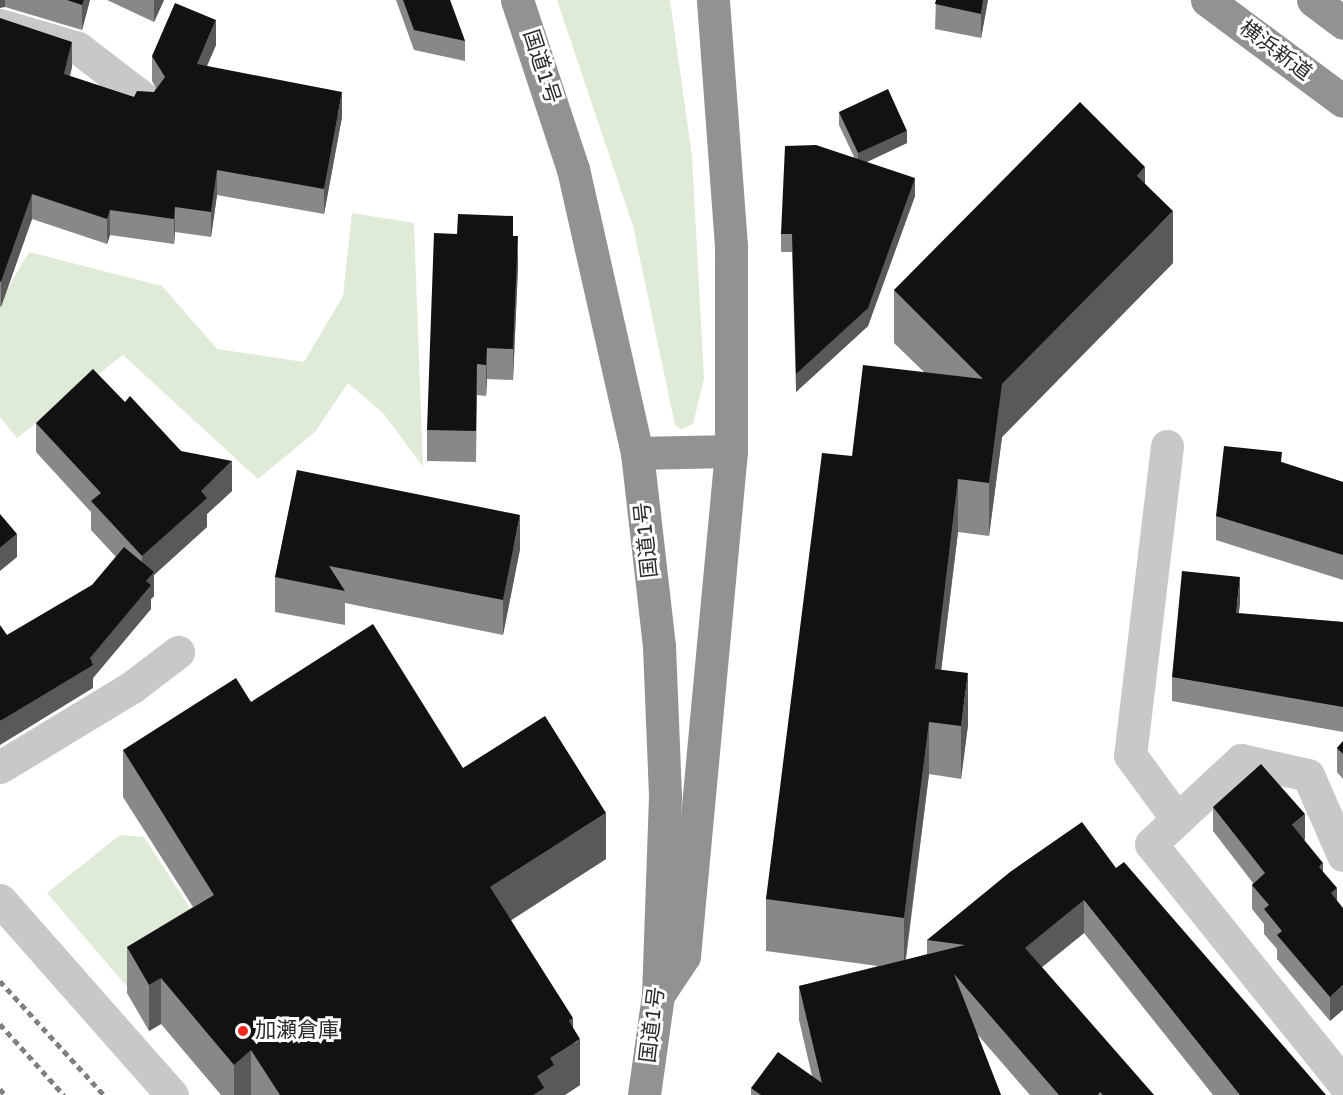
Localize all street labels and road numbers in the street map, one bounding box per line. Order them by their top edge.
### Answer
street label: 横浜新道 [1234,16,1316,86]
street label: 国道1号 [517,27,565,107]
street label: 国道1号 [630,501,664,579]
street label: 国道1号 [636,986,670,1064]

